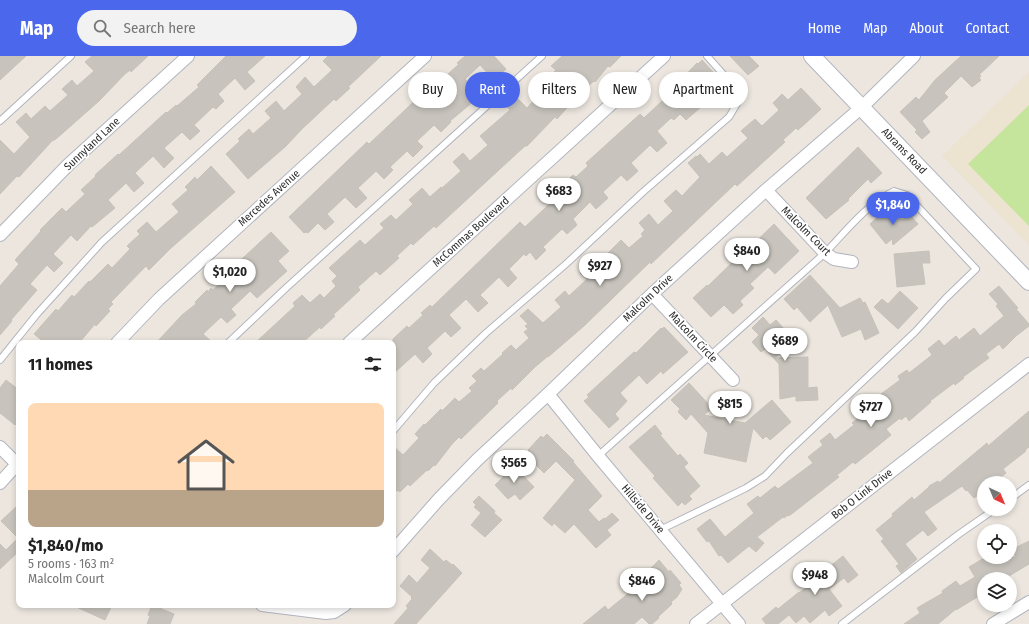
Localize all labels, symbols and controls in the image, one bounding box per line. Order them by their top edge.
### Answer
search box [77,10,357,46]
text: Map [20,17,53,40]
icon: search [91,17,113,39]
text: Search here [123,19,196,37]
text: Home [808,20,841,37]
text: Map [863,20,887,37]
text: About [909,20,944,37]
text: Contact [966,20,1009,37]
chip: Buy [408,72,457,108]
chip: Rent [465,72,520,108]
chip: Filters [528,72,590,108]
chip: New [598,72,651,108]
chip: Apartment [659,72,748,108]
street label: Sunnyland Lane [61,115,123,173]
street label: Abrams Road [879,125,929,177]
street label: Mercedes Avenue [236,167,302,229]
pin: $683 [535,178,583,212]
text: $683 [546,183,572,198]
pin: $1,840 [860,192,926,226]
street label: McCommas Boulevard [430,194,512,270]
text: $1,840 [875,197,911,212]
street label: Malcolm Court [779,204,834,259]
pin: $840 [723,238,771,272]
text: $840 [733,243,761,258]
pin: $927 [576,253,624,287]
text: $927 [588,258,612,273]
pin: $1,020 [197,259,263,293]
text: $1,020 [213,264,247,279]
street label: Malcolm Drive [620,272,676,324]
street label: Malcolm Circle [666,309,720,365]
pin: $689 [761,328,809,362]
text: $689 [772,333,798,348]
icon: filters [362,353,384,375]
text: 11 homes [28,354,93,375]
pin: $815 [706,391,754,425]
pin: $727 [847,394,895,428]
text: $815 [718,396,742,411]
text: $727 [859,399,883,414]
icon: home [170,429,242,501]
pin: $565 [490,450,538,484]
text: $565 [501,455,527,470]
street label: Bob O Link Drive [829,466,895,522]
north arrow [977,476,1017,516]
map controls [977,476,1017,612]
street label: Hillside Drive [619,482,667,536]
button: locate [977,524,1017,564]
text: $1,840/mo [28,535,103,556]
text: 5 rooms · 163 m² [28,556,114,571]
pin: $948 [791,562,839,596]
text: $948 [802,567,828,582]
pin: $846 [618,568,666,602]
text: Malcolm Court [28,571,104,586]
button: layers [977,572,1017,612]
text: $846 [629,573,655,588]

